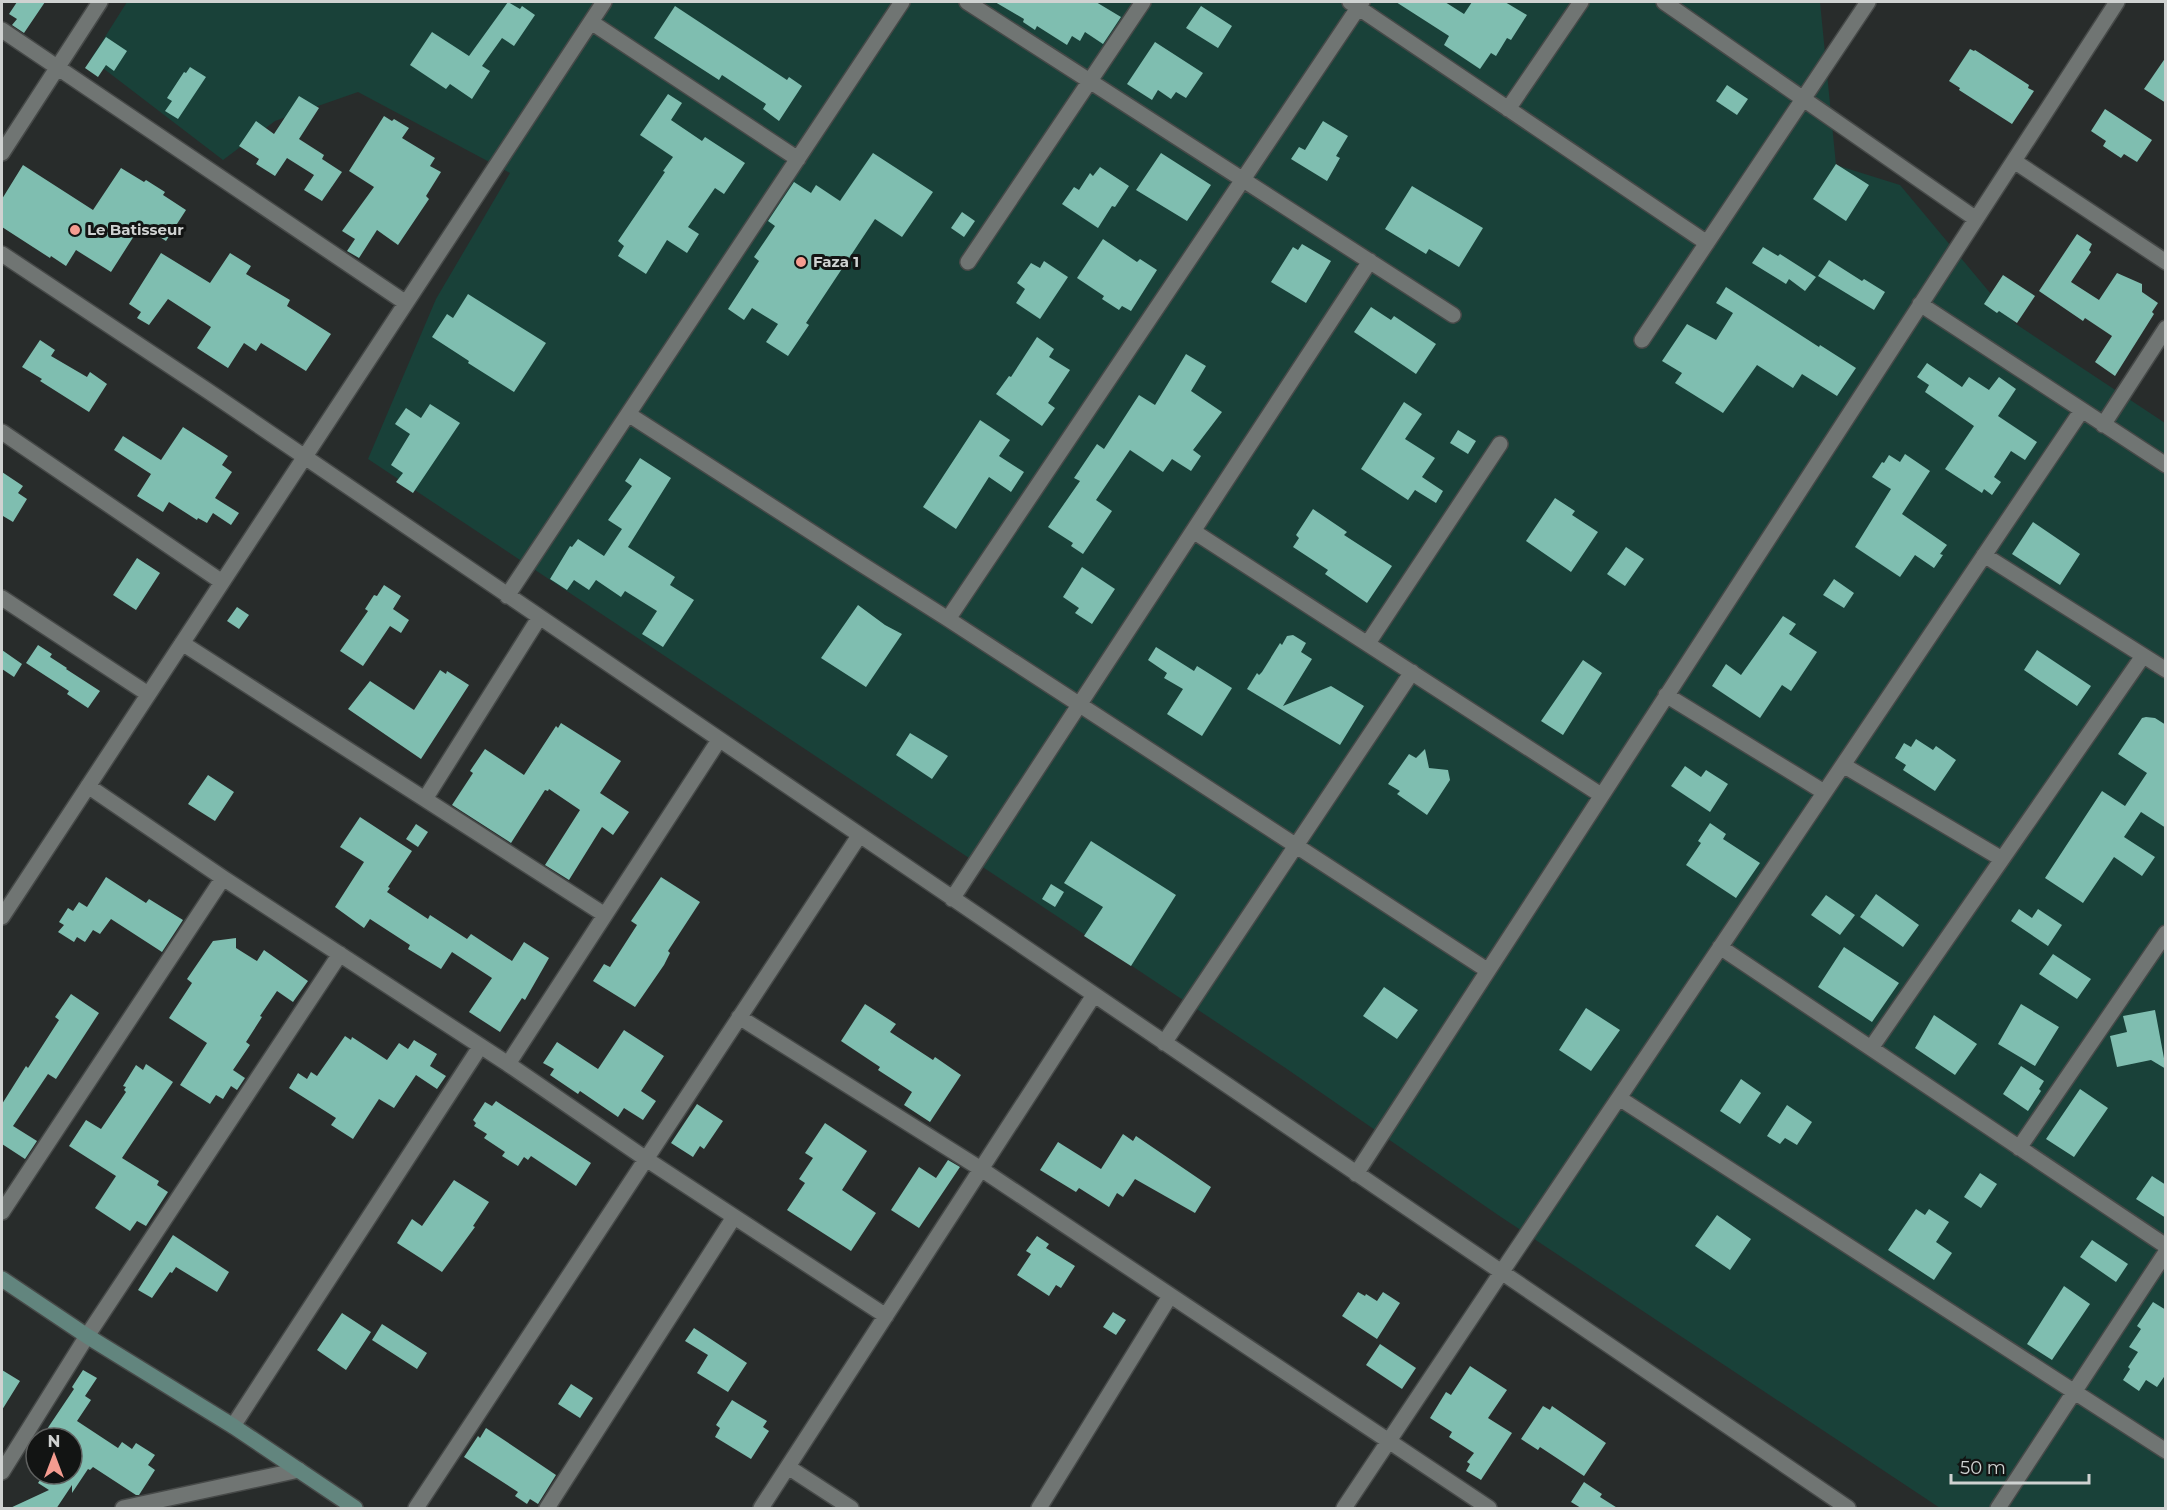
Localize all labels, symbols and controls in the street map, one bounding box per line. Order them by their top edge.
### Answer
place label: Le Batisseur [87,220,184,239]
marker: Le Batisseur [68,223,82,237]
place label: Faza 1 [813,252,859,271]
marker: Faza 1 [794,255,808,269]
north arrow [24,1426,84,1486]
text: N [48,1432,60,1451]
scale bar [1951,1447,2089,1485]
text: 50 m [1960,1457,2006,1479]

